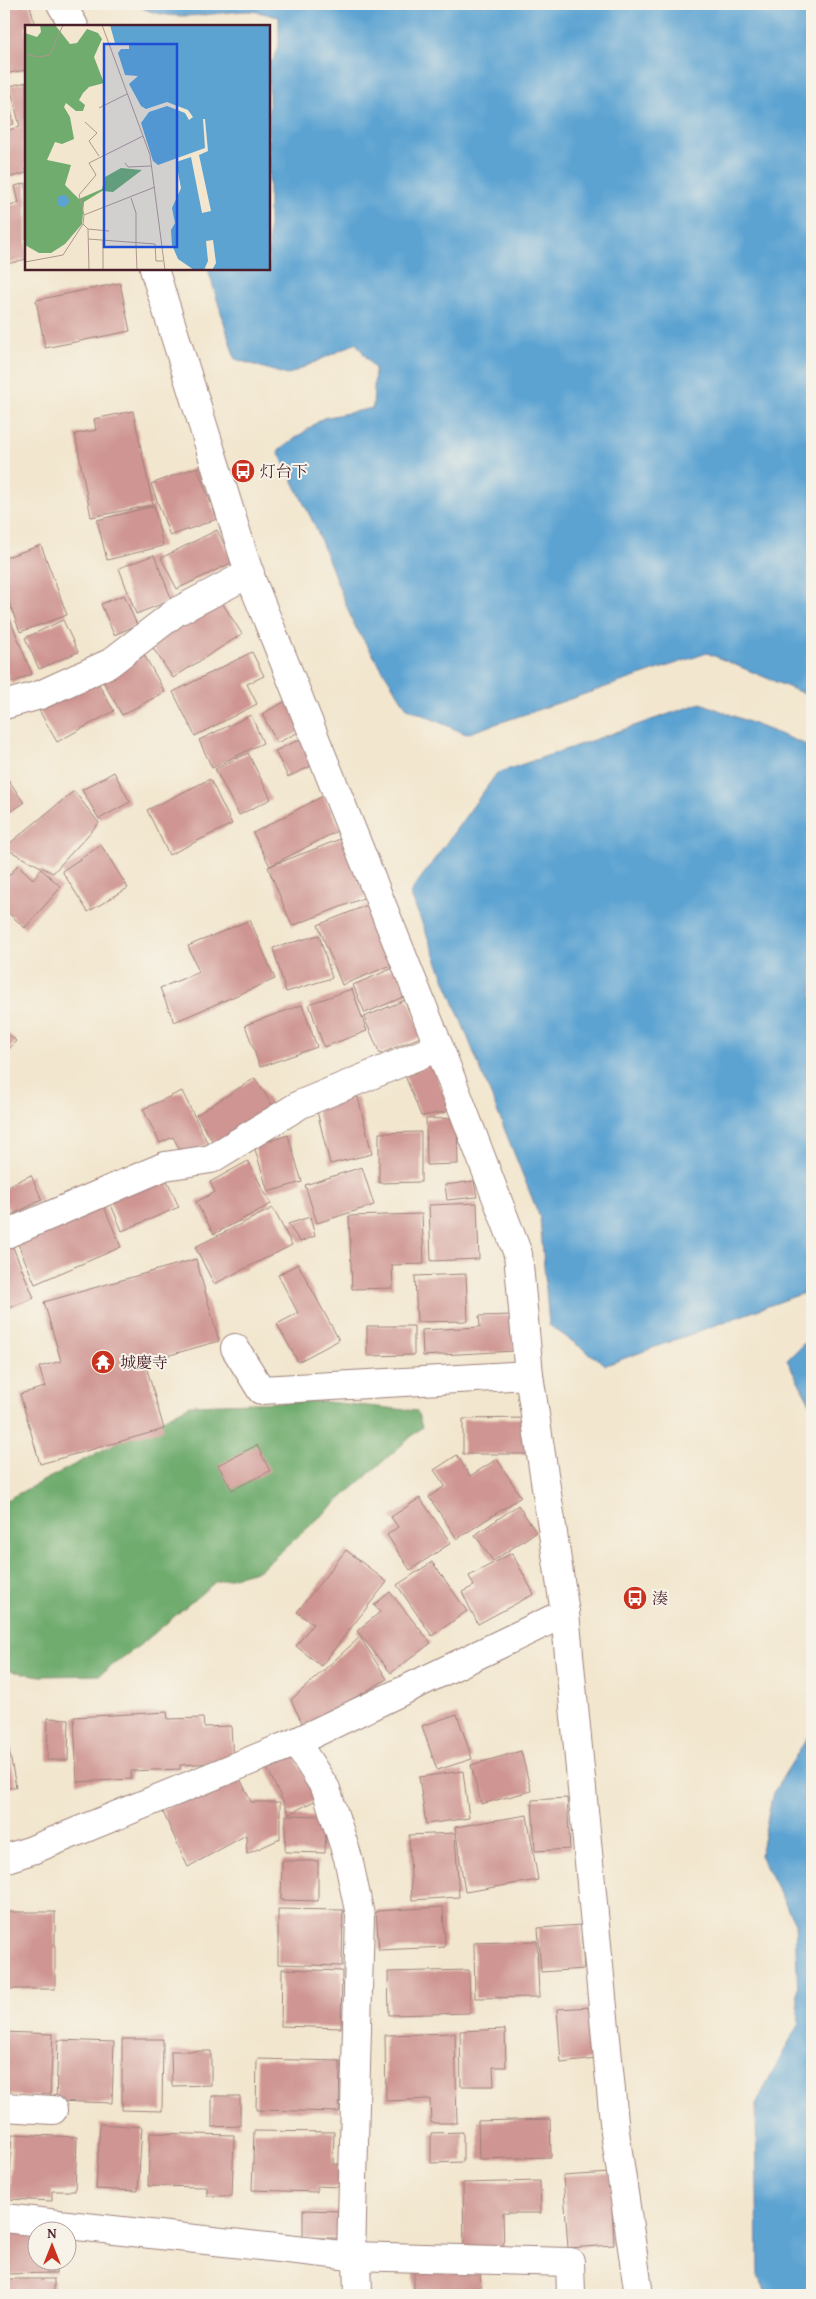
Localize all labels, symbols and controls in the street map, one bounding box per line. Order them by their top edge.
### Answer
inset map [25,25,270,270]
bus stop icon: 灯台下 [230,458,256,484]
place label: 灯台下 [260,459,308,483]
temple icon: 城慶寺 [90,1349,116,1375]
place label: 城慶寺 [120,1350,168,1374]
bus stop icon: 湊 [622,1585,648,1611]
place label: 湊 [652,1586,668,1610]
north arrow [28,2222,78,2272]
text: N [47,2223,57,2243]

